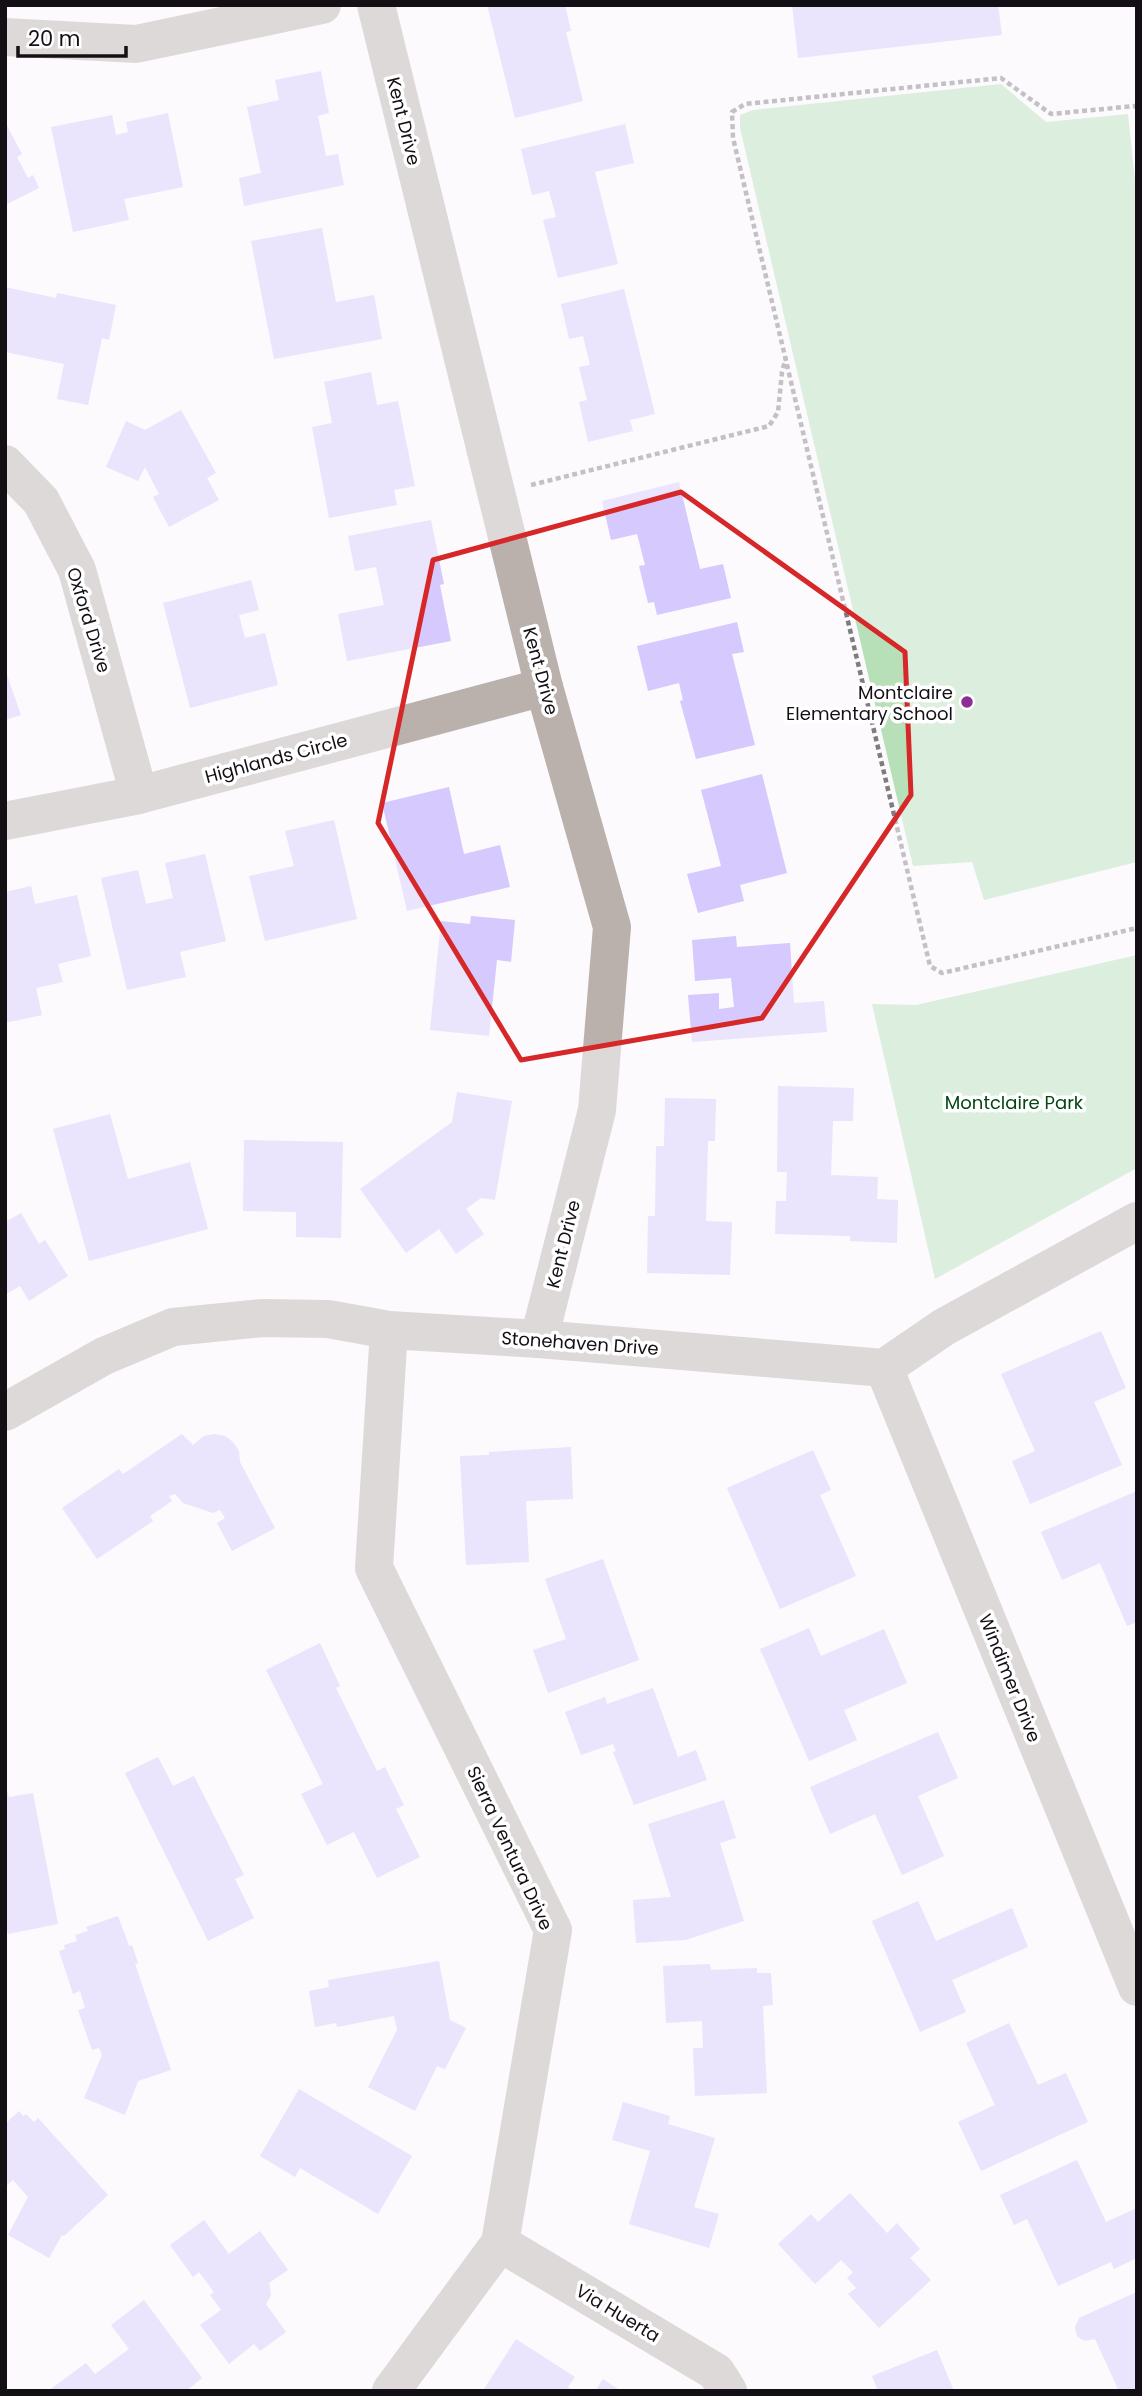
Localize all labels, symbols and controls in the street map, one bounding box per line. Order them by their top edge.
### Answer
scale bar [18,14,126,58]
text: 20 m [28,24,81,53]
street label: Kent Drive [381,74,427,168]
street label: Oxford Drive [61,564,117,676]
street label: Kent Drive [517,624,565,718]
place label: Montclaire Elementary School [786,680,953,726]
marker: Montclaire Elementary School [959,694,975,710]
street label: Highlands Circle [202,727,350,789]
park label: Montclaire Park [945,1090,1084,1115]
street label: Kent Drive [540,1197,586,1291]
street label: Stonehaven Drive [500,1325,660,1361]
street label: Windimer Drive [973,1610,1047,1746]
street label: Sierra Ventura Drive [461,1762,559,1934]
street label: Via Huerta [571,2278,665,2348]

